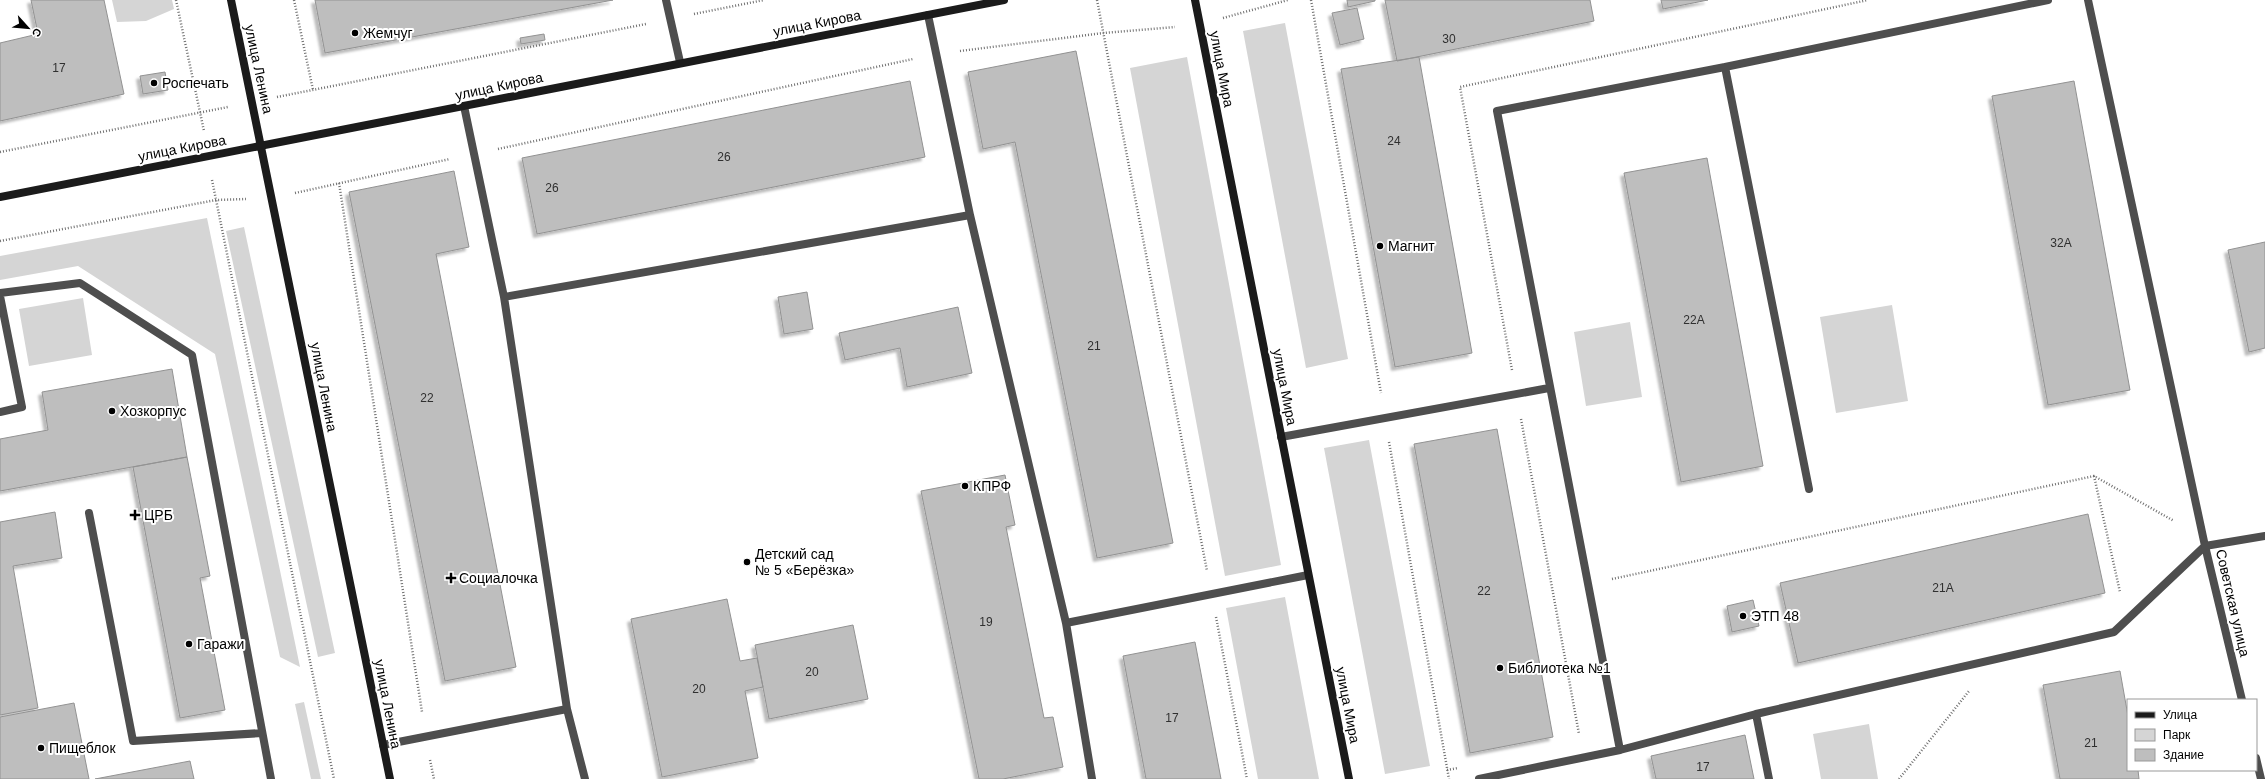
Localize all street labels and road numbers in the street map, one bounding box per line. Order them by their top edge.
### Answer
street label: улица Кирова [772,7,862,39]
street label: улица Ленина [242,23,276,115]
street label: улица Мира [1207,29,1237,109]
street label: улица Кирова [454,69,544,103]
street label: улица Кирова [137,132,227,164]
street label: улица Ленина [308,341,341,433]
street label: улица Мира [1270,347,1300,427]
street label: Советская улица [2213,548,2253,659]
street label: улица Ленина [372,658,405,750]
street label: улица Мира [1333,665,1363,745]

